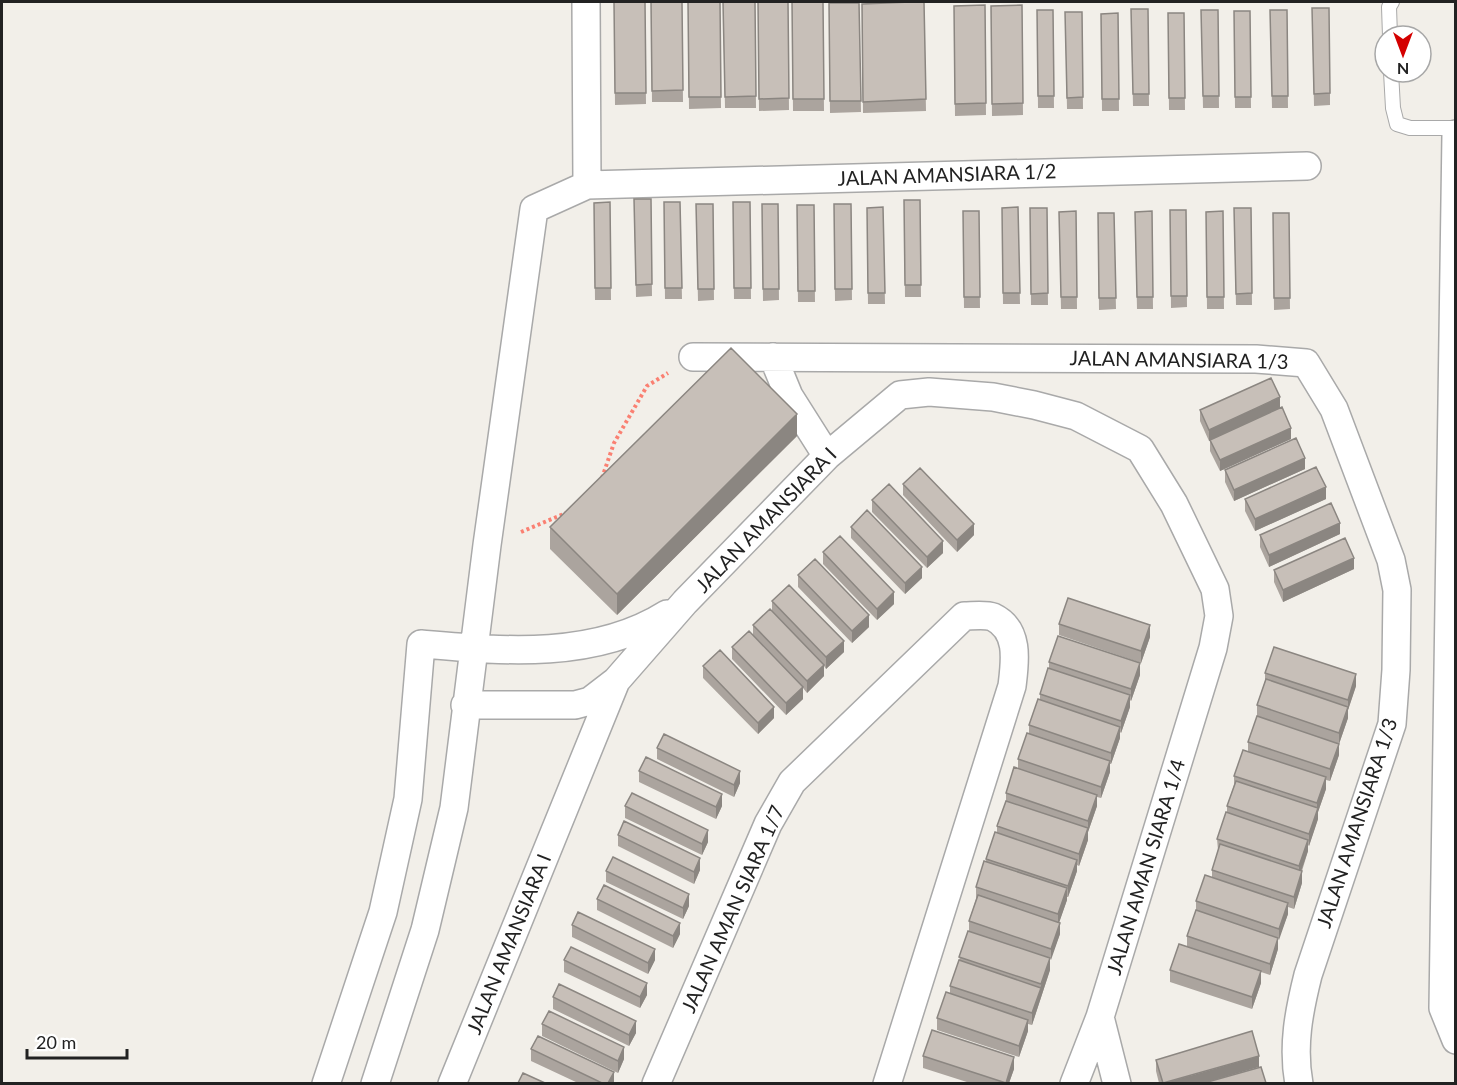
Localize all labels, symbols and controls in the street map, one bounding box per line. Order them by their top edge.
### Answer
north arrow [1373,24,1433,84]
text: N [1397,60,1409,79]
street label: JALAN AMANSIARA 1/2 [837,158,1057,190]
street label: JALAN AMANSIARA 1/3 [1069,345,1289,373]
street label: JALAN AMANSIARA I [690,442,841,597]
street label: JALAN AMANSIARA 1/3 [1311,715,1401,931]
street label: JALAN AMAN SIARA 1/4 [1101,756,1189,977]
street label: JALAN AMAN SIARA 1/7 [676,801,789,1016]
street label: JALAN AMANSIARA I [461,850,555,1037]
scale bar [27,1022,128,1060]
text: 20 m [36,1031,76,1053]

